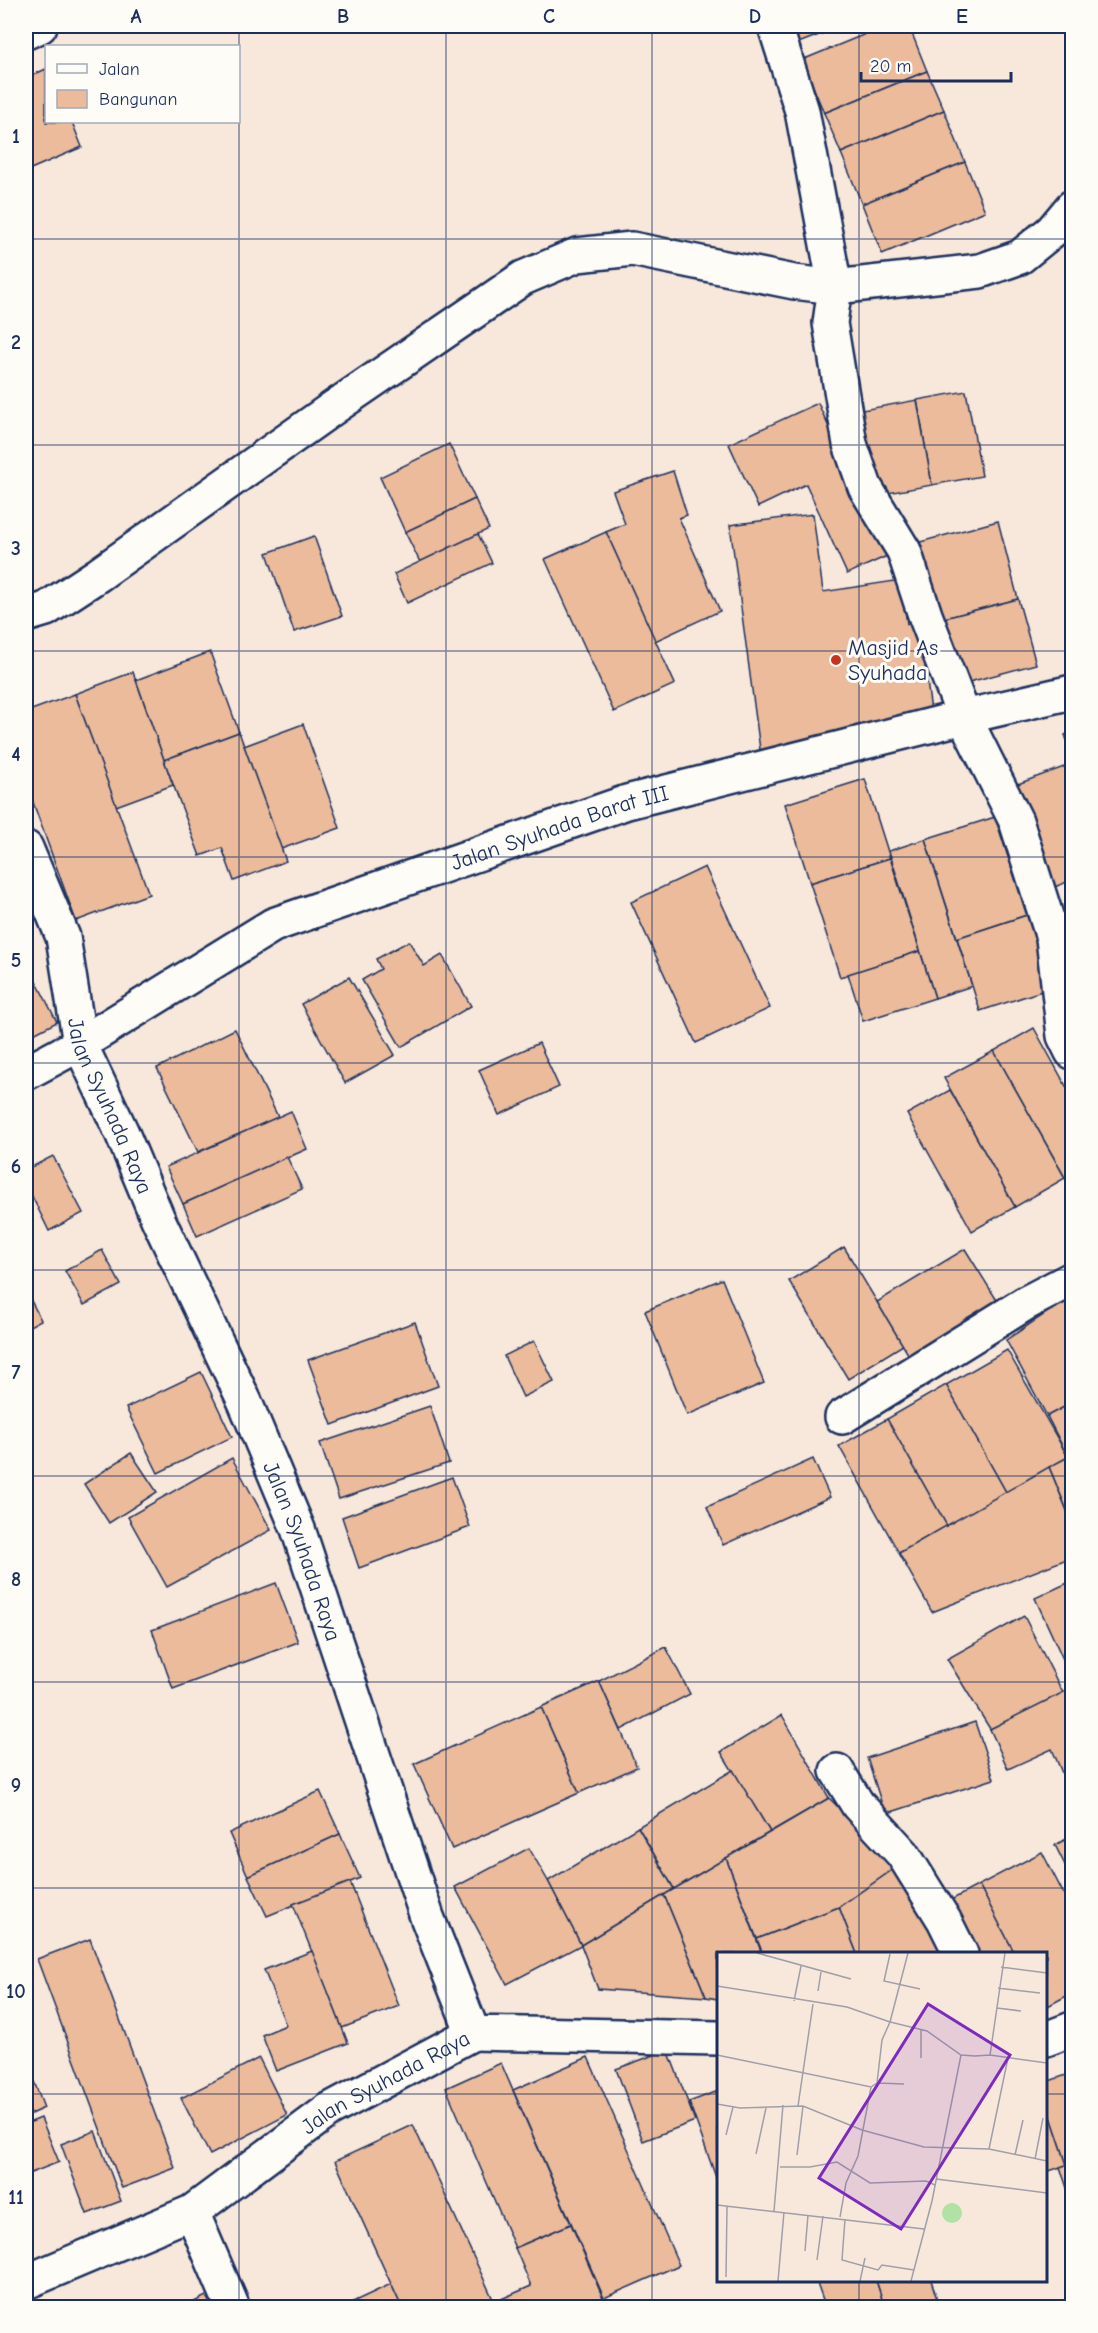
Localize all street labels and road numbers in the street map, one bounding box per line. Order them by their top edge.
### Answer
street label: Jalan Syuhada Barat III [447,780,671,876]
street label: Jalan Syuhada Raya [62,1016,158,1198]
street label: Jalan Syuhada Raya [257,1458,346,1644]
street label: Jalan Syuhada Raya [296,2025,474,2140]

